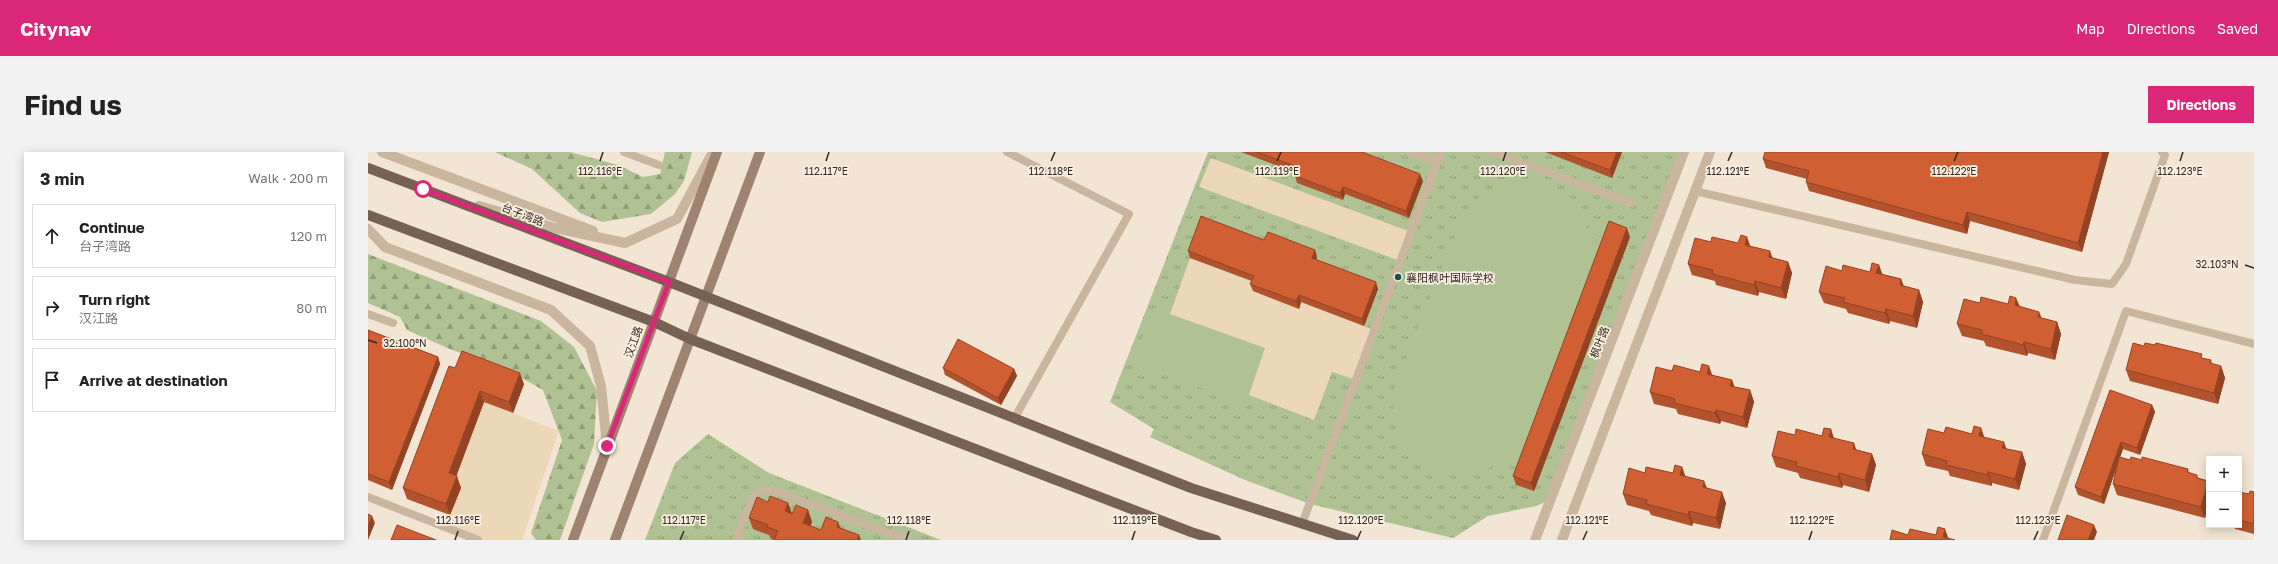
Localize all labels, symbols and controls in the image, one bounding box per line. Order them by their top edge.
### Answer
text: Citynav [20,17,92,40]
text: Map [2076,20,2105,37]
text: Directions [2127,20,2195,37]
text: Saved [2217,20,2258,37]
button: Directions [2148,86,2254,123]
text: Find us [24,88,122,121]
text: 112.116°E [578,165,622,177]
text: 112.117°E [804,165,848,177]
text: 112.118°E [1029,165,1073,177]
text: 112.119°E [1255,165,1299,177]
text: 112.120°E [1480,165,1526,177]
text: 112.121°E [1706,165,1750,177]
text: 112.122°E [1932,165,1976,177]
text: 112.123°E [2158,165,2203,177]
text: 3 min [40,168,84,189]
text: Walk · 200 m [248,170,328,186]
route start [414,180,432,198]
street label: 台子湾路 [500,200,546,228]
text: Continue [79,218,145,236]
icon: ahead [41,225,63,247]
text: 120 m [290,228,327,244]
text: 台子湾路 [79,238,131,254]
text: 32.103°N [2195,258,2239,270]
place label: 襄阳枫叶国际学校 [1406,271,1494,284]
marker: 襄阳枫叶国际学校 [1393,272,1403,282]
text: Turn right [79,290,150,308]
icon: right [41,297,63,319]
text: 80 m [296,300,327,316]
text: 汉江路 [79,310,118,326]
street label: 汉江路 [621,324,645,360]
street label: 枫叶路 [1587,324,1611,360]
text: 32.100°N [383,337,427,349]
icon: arrive [41,369,63,391]
text: Arrive at destination [79,371,228,389]
route end [598,437,616,455]
map controls [2206,456,2242,528]
button: + [2206,456,2242,492]
button: − [2206,492,2242,528]
text: 112.116°E [436,514,480,526]
text: 112.117°E [662,514,706,526]
text: 112.118°E [887,514,931,526]
text: 112.119°E [1113,514,1157,526]
text: 112.120°E [1338,514,1384,526]
text: 112.121°E [1565,514,1609,526]
text: 112.122°E [1790,514,1834,526]
text: 112.123°E [2016,514,2061,526]

